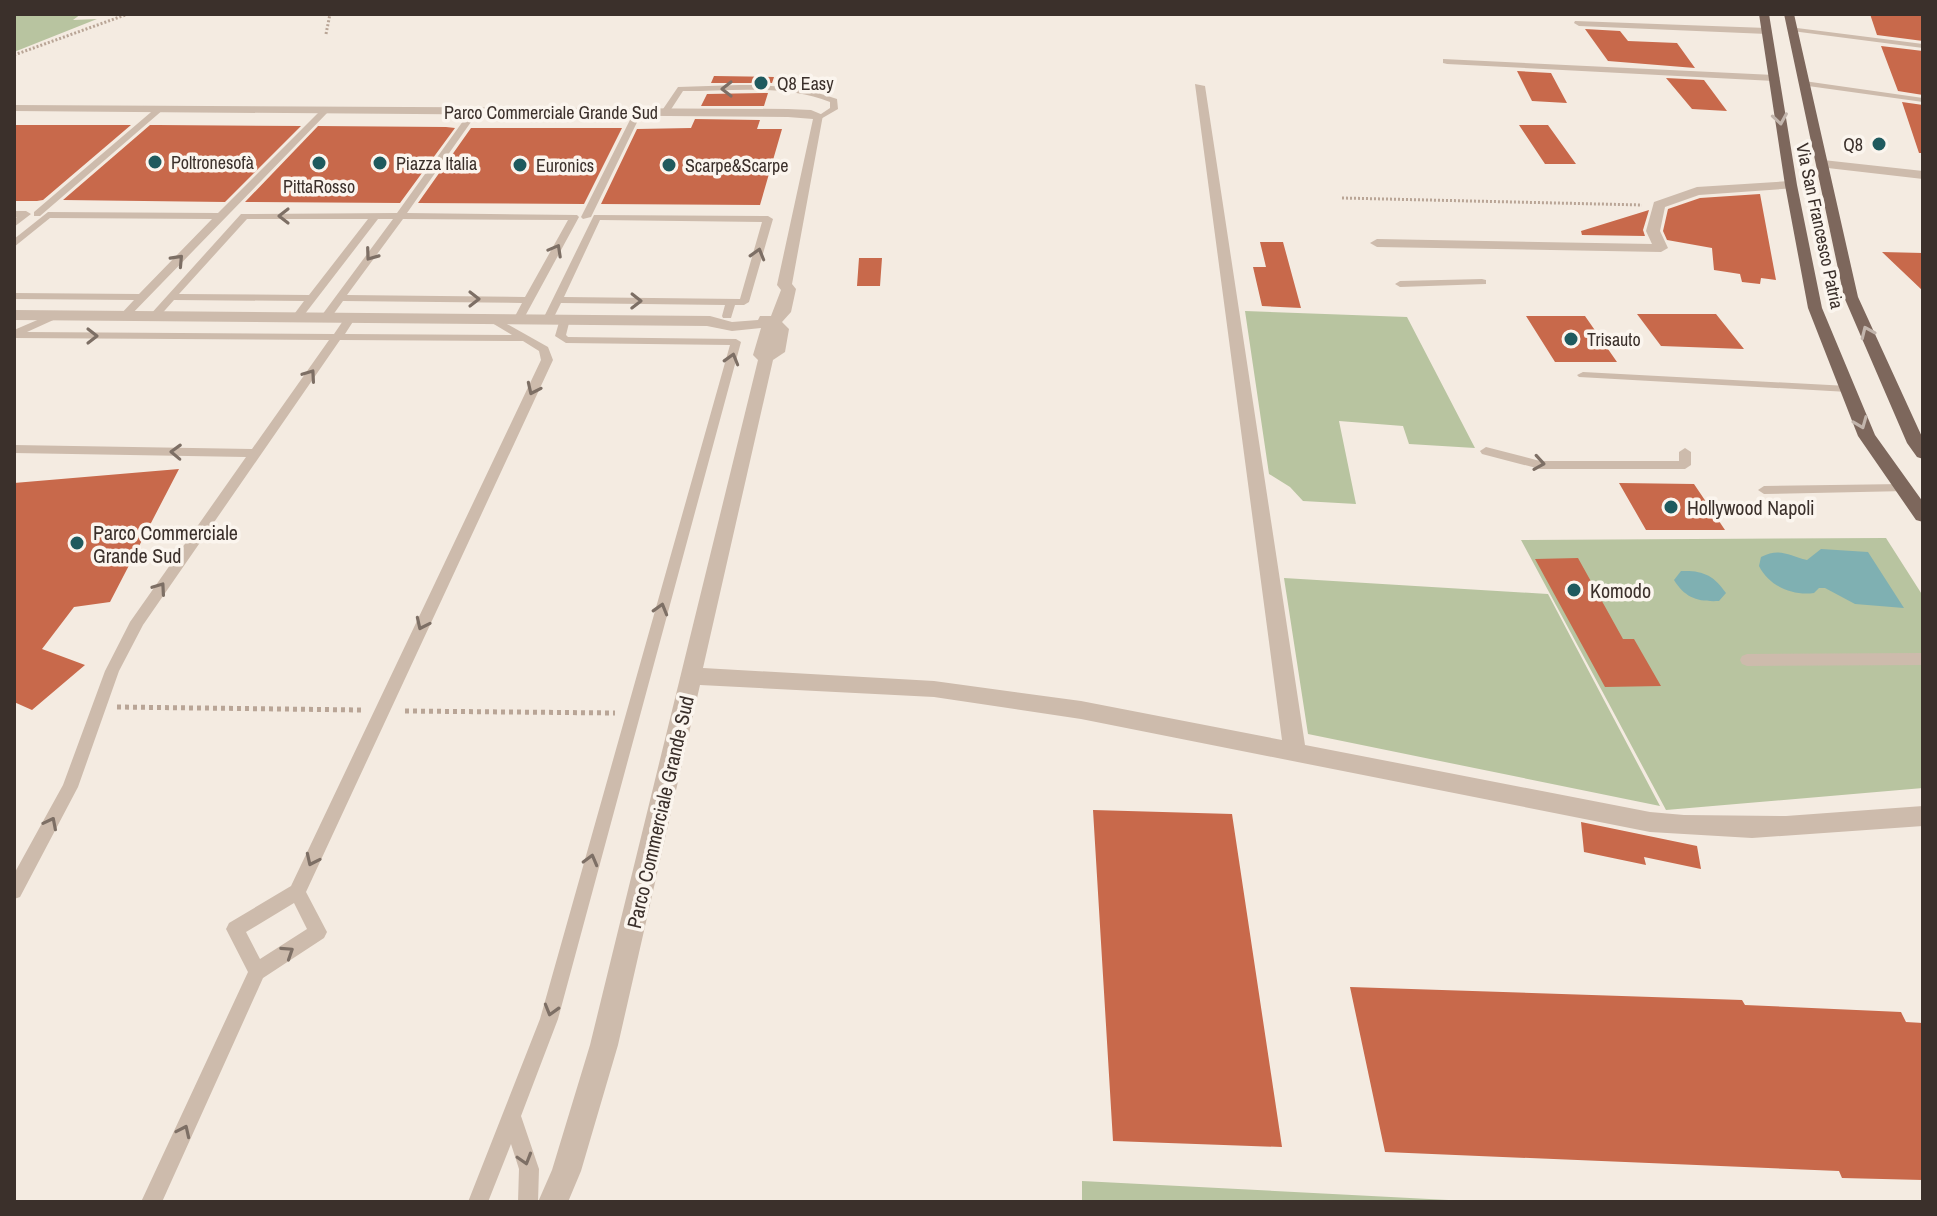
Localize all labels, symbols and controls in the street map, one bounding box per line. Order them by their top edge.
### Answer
place label: Q8 Easy [777,71,834,96]
marker: Q8 Easy [752,74,770,92]
one-way arrow [720,80,733,98]
street label: Parco Commerciale Grande Sud [444,100,658,125]
one-way arrow [1771,112,1788,126]
place label: Q8 [1843,132,1863,157]
marker: Q8 [1870,135,1888,153]
street label: Via San Francesco Patria [1790,141,1850,311]
place label: Poltronesofà [171,150,254,175]
place label: Piazza Italia [396,151,477,176]
marker: Poltronesofà [146,153,164,171]
place label: Euronics [536,153,594,178]
place label: Scarpe&Scarpe [685,153,788,178]
marker: PittaRosso [310,154,328,172]
marker: Piazza Italia [371,154,389,172]
marker: Euronics [511,156,529,174]
marker: Scarpe&Scarpe [660,156,678,174]
place label: PittaRosso [283,174,355,199]
one-way arrow [277,207,290,225]
one-way arrow [546,244,562,258]
one-way arrow [366,247,381,261]
one-way arrow [749,247,765,261]
one-way arrow [169,255,183,269]
one-way arrow [468,290,481,308]
one-way arrow [630,292,643,309]
one-way arrow [1860,326,1876,340]
one-way arrow [86,327,99,345]
place label: Trisauto [1587,327,1641,352]
marker: Trisauto [1562,330,1580,348]
one-way arrow [722,353,739,367]
one-way arrow [300,370,315,384]
one-way arrow [527,381,543,396]
one-way arrow [1852,415,1868,429]
one-way arrow [169,444,182,461]
one-way arrow [1532,454,1546,471]
place label: Hollywood Napoli [1687,494,1815,521]
marker: Hollywood Napoli [1662,498,1680,516]
place label: Parco Commerciale Grande Sud [93,519,238,569]
marker: Parco Commerciale Grande Sud [68,534,86,552]
place label: Komodo [1590,577,1651,604]
marker: Komodo [1565,581,1583,599]
one-way arrow [150,582,165,596]
one-way arrow [652,603,668,617]
one-way arrow [416,616,432,631]
street label: Parco Commerciale Grande Sud [620,693,700,931]
one-way arrow [42,816,57,831]
one-way arrow [306,851,322,866]
one-way arrow [582,853,599,867]
one-way arrow [279,947,294,962]
one-way arrow [543,1003,560,1017]
one-way arrow [174,1125,190,1140]
one-way arrow [516,1152,532,1166]

